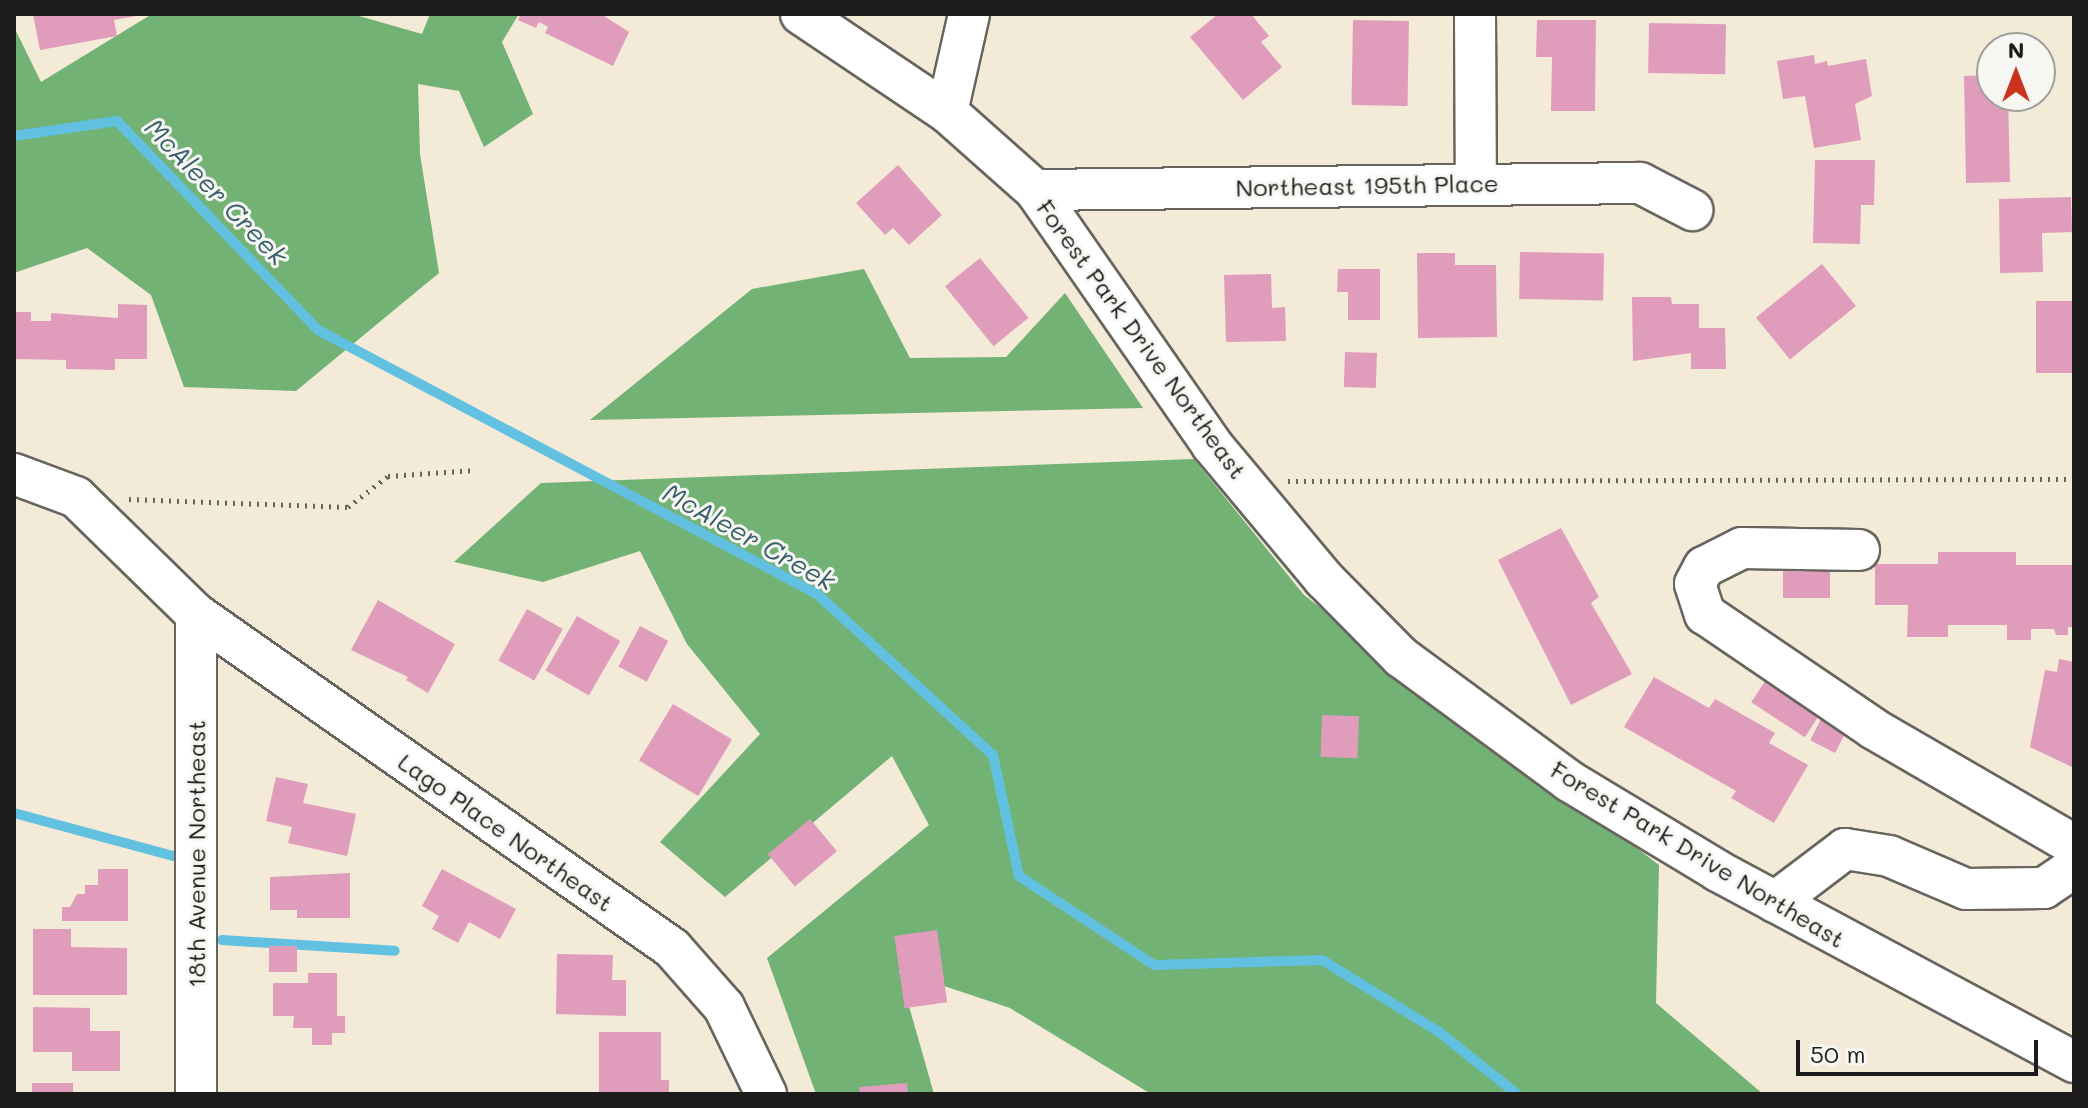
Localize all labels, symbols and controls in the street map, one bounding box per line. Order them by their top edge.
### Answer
north arrow [1976,32,2056,112]
text: N [2008,35,2024,64]
water label: McAleer Creek [138,112,294,272]
street label: Northeast 195th Place [1235,168,1499,202]
street label: Forest Park Drive Northeast [1031,194,1253,484]
water label: McAleer Creek [658,477,840,597]
street label: 18th Avenue Northeast [182,720,210,988]
street label: Lago Place Northeast [393,747,619,917]
street label: Forest Park Drive Northeast [1546,755,1850,953]
scale bar [1800,1024,2042,1074]
text: 50 m [1810,1038,1866,1069]

